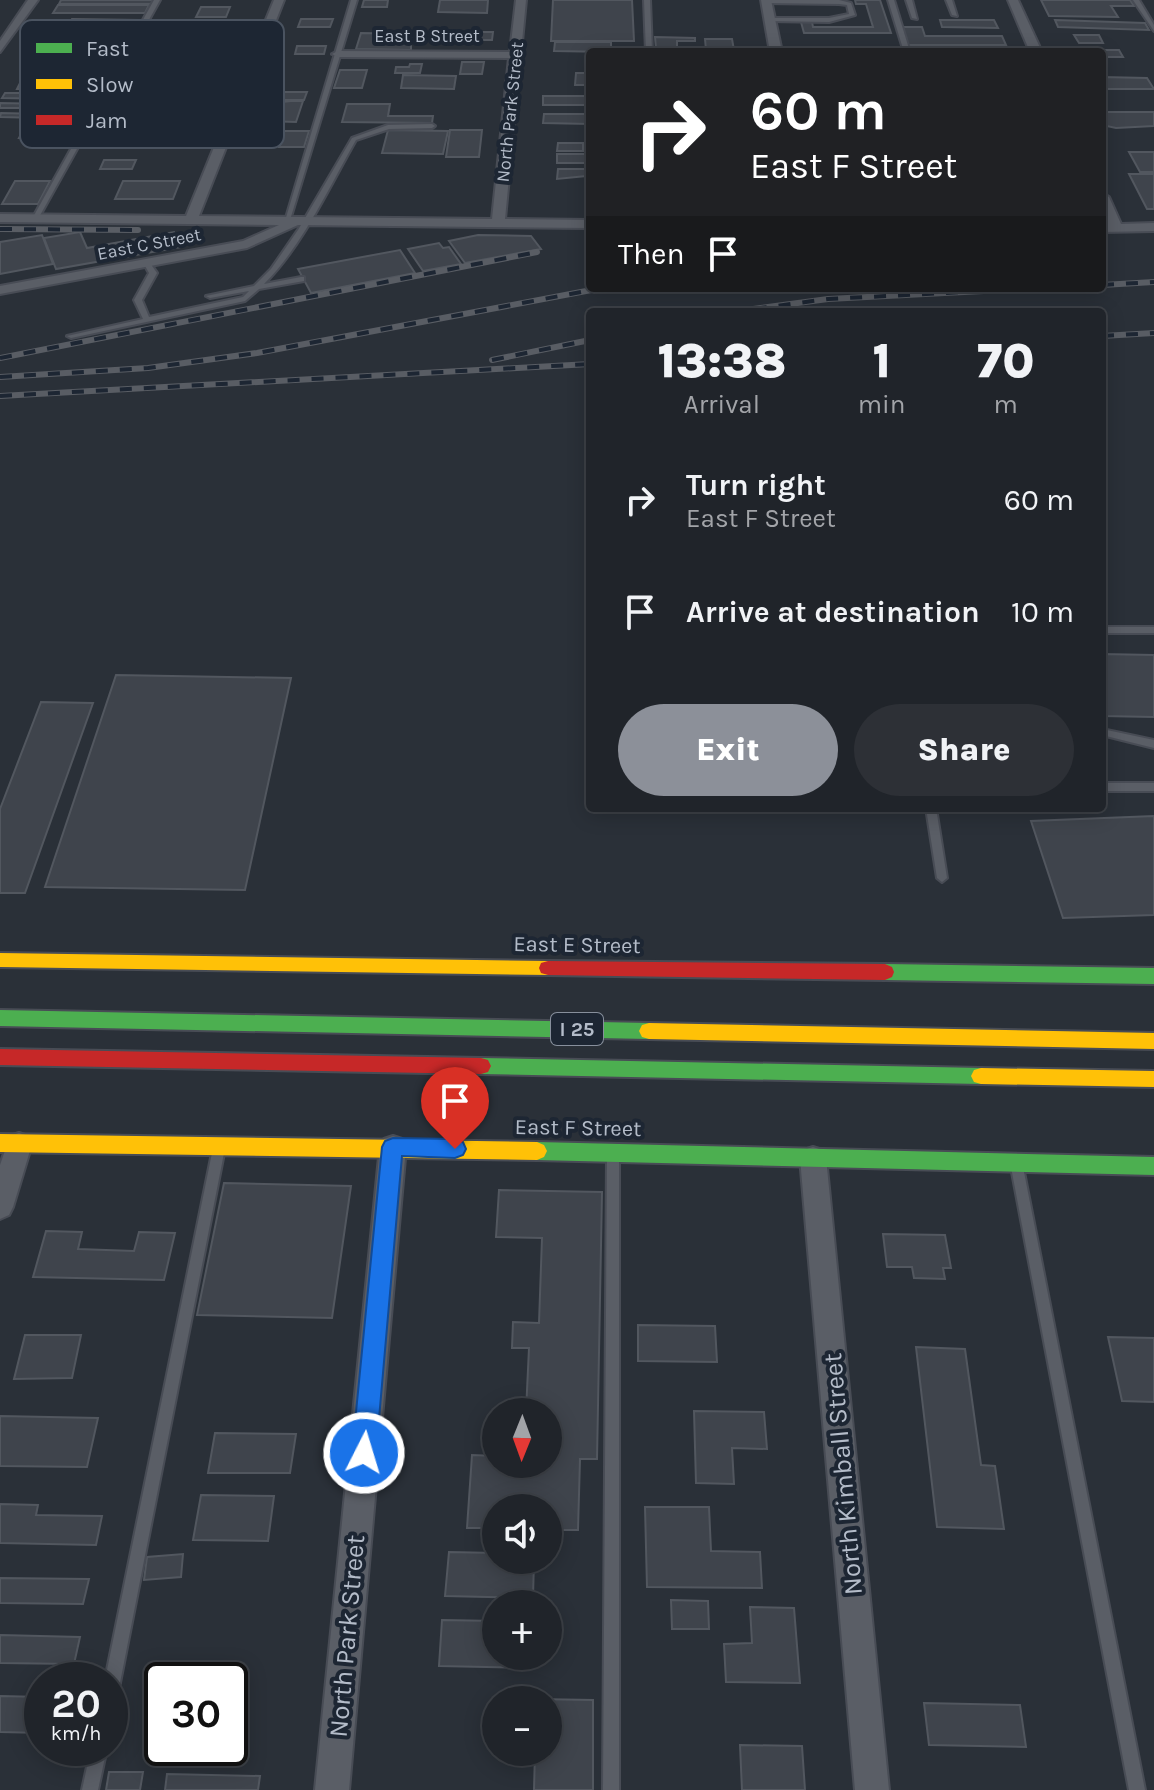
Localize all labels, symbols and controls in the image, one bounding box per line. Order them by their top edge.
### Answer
legend [20,20,284,148]
street label: East B Street [374,25,480,47]
text: Fast [86,36,129,62]
street label: North Park Street [492,41,528,183]
text: Slow [86,72,133,98]
text: 60 m [750,78,887,143]
icon: right [618,80,722,184]
text: Jam [86,108,128,134]
text: East F Street [750,145,957,187]
street label: East C Street [95,223,203,265]
icon: arrive [701,232,745,276]
text: Then [618,236,685,272]
text: 13:38 [657,333,786,389]
text: 1 [872,333,891,389]
text: 70 [977,333,1035,389]
text: Arrival [684,389,760,420]
text: min [858,389,906,420]
text: m [994,389,1018,420]
text: Turn right [686,467,826,503]
icon: right [618,478,662,522]
text: 60 m [1004,482,1074,518]
text: East F Street [686,503,836,534]
icon: arrive [618,590,662,634]
text: Arrive at destination [686,594,980,630]
text: 10 m [1011,594,1074,630]
button: Exit [618,704,838,796]
button: Share [854,704,1074,796]
street label: East E Street [513,931,641,959]
road number: I 25 [551,1013,603,1045]
pin [421,1067,489,1149]
icon: arrive [433,1079,477,1123]
street label: East F Street [514,1114,642,1142]
street label: North Kimball Street [817,1352,869,1596]
north arrow [482,1398,562,1478]
map controls [482,1398,562,1766]
position arrow [322,1411,406,1495]
button: sound [482,1494,562,1574]
street label: North Park Street [323,1533,371,1739]
button: + [482,1590,562,1670]
speed limit sign: 30 [144,1662,248,1766]
text: 20 [51,1680,101,1727]
button: − [482,1686,562,1766]
text: km/h [51,1722,101,1745]

